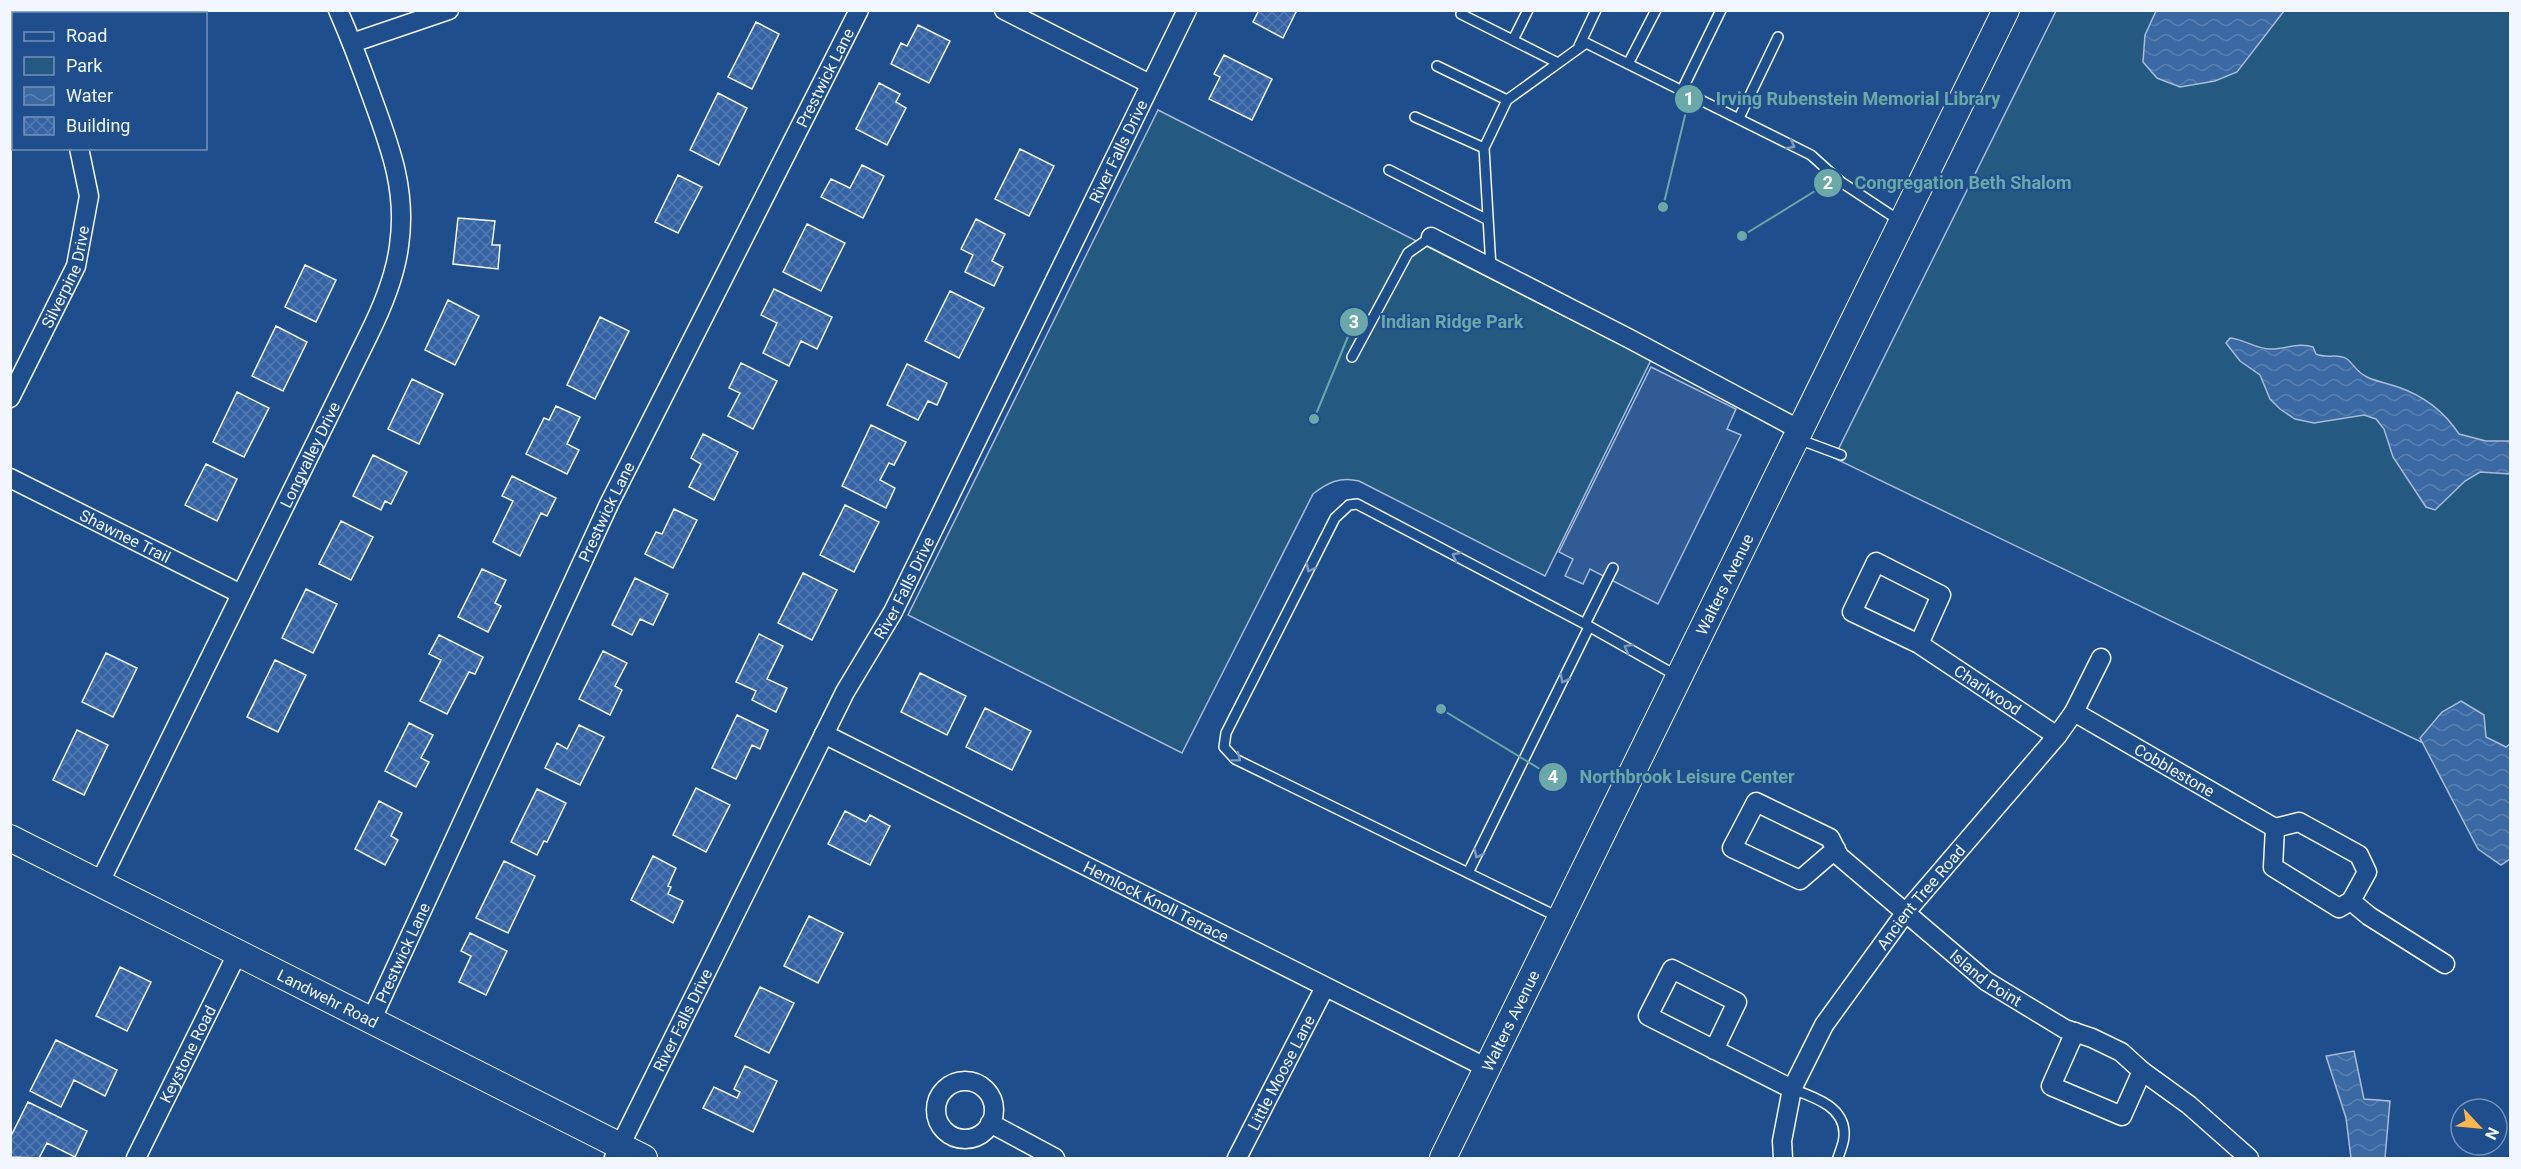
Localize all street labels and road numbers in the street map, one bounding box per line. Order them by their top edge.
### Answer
street label: Prestwick Lane [792,25,858,131]
street label: River Falls Drive [1085,97,1152,206]
street label: Silverpine Drive [38,224,93,331]
street label: Longvalley Drive [276,399,344,511]
street label: Prestwick Lane [575,459,639,565]
street label: Shawnee Trail [77,506,174,567]
street label: Walters Avenue [1692,531,1758,638]
street label: River Falls Drive [870,534,938,643]
street label: Charlwood [1950,661,2025,719]
street label: Cobblestone [2131,740,2218,801]
street label: Ancient Tree Road [1873,841,1969,953]
street label: Hemlock Knoll Terrace [1080,857,1232,946]
street label: Prestwick Lane [372,900,434,1006]
street label: Island Point [1946,946,2025,1010]
street label: Landwehr Road [274,965,381,1032]
street label: River Falls Drive [649,966,716,1075]
street label: Walters Avenue [1478,967,1544,1075]
street label: Keystone Road [156,1002,220,1106]
street label: Little Moose Lane [1244,1012,1319,1134]

